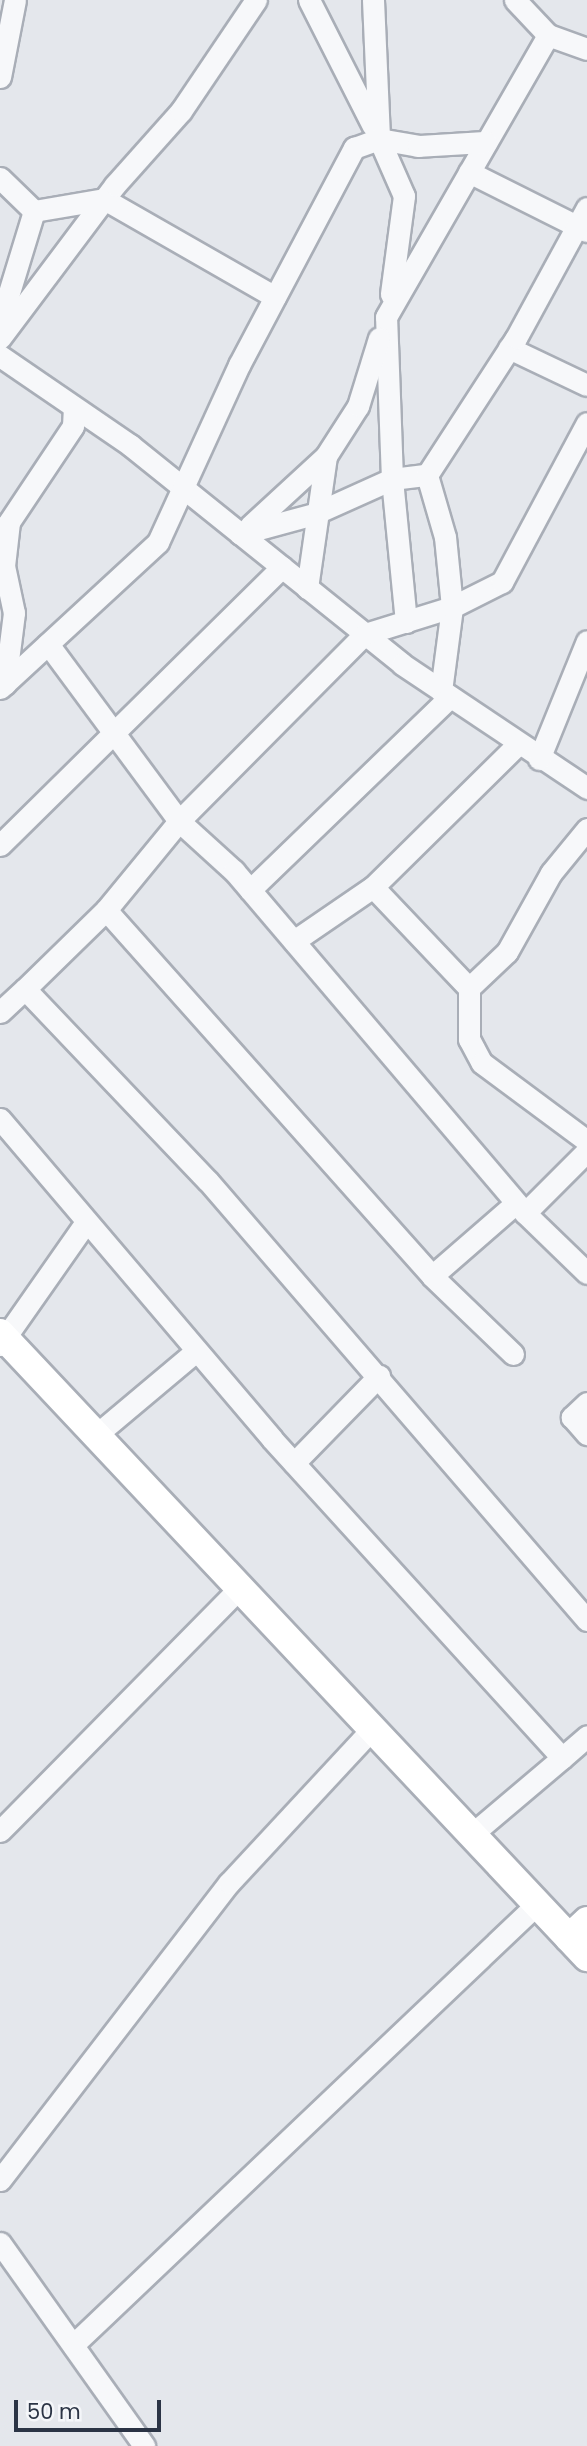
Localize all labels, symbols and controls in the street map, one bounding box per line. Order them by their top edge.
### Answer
scale bar [18,2386,164,2430]
text: 50 m [27,2397,81,2426]

